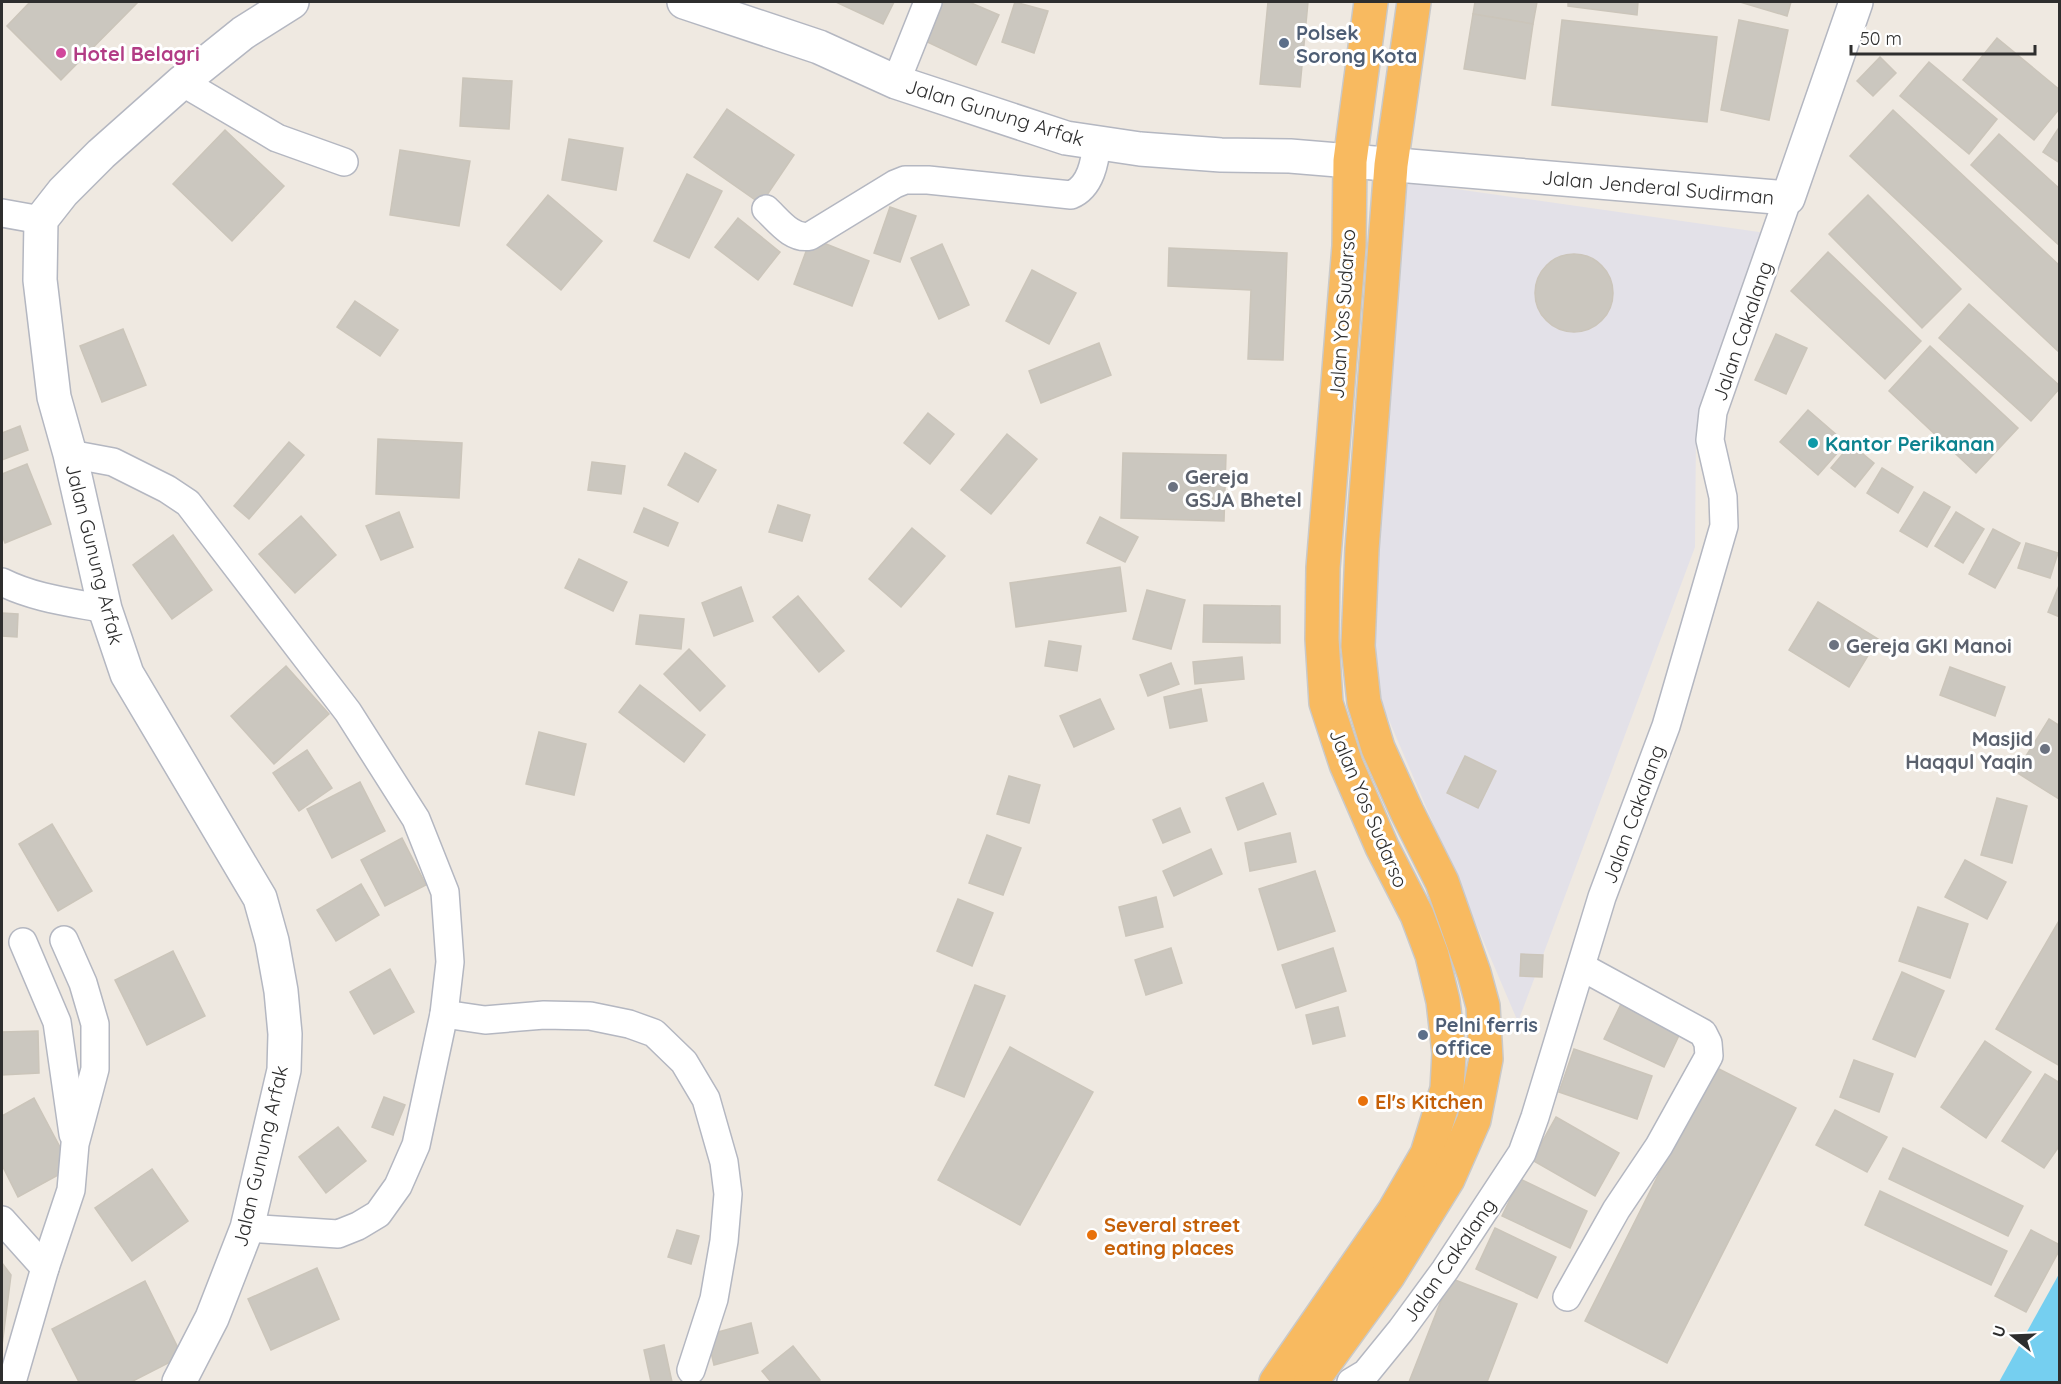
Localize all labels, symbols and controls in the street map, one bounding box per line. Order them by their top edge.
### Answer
scale bar [1851,18,2036,56]
place label: Polsek Sorong Kota [1296,20,1417,68]
text: 50 m [1860,27,1902,50]
marker: Polsek Sorong Kota [1277,36,1291,50]
place label: Hotel Belagri [73,41,200,66]
marker: Hotel Belagri [54,46,68,60]
street label: Jalan Gunung Arfak [903,73,1087,151]
street label: Jalan Jenderal Sudirman [1541,164,1775,210]
street label: Jalan Yos Sudarso [1324,228,1360,400]
street label: Jalan Cakalang [1706,258,1778,404]
place label: Kantor Perikanan [1825,431,1995,456]
marker: Kantor Perikanan [1806,436,1820,450]
street label: Jalan Gunung Arfak [60,461,130,647]
place label: Gereja GSJA Bhetel [1185,464,1302,512]
marker: Gereja GSJA Bhetel [1166,480,1180,494]
place label: Gereja GKI Manoi [1846,633,2012,658]
marker: Gereja GKI Manoi [1827,638,1841,652]
street label: Jalan Yos Sudarso [1324,725,1414,891]
place label: Masjid Haqqul Yaqin [1905,726,2033,774]
street label: Jalan Cakalang [1596,741,1670,887]
marker: Masjid Haqqul Yaqin [2038,742,2052,756]
place label: Pelni ferris office [1435,1012,1538,1060]
marker: Pelni ferris office [1416,1028,1430,1042]
street label: Jalan Gunung Arfak [227,1063,293,1249]
place label: El's Kitchen [1375,1089,1483,1114]
marker: El's Kitchen [1356,1094,1370,1108]
street label: Jalan Cakalang [1397,1193,1501,1327]
place label: Several street eating places [1104,1212,1240,1260]
marker: Several street eating places [1085,1228,1099,1242]
north arrow [1983,1306,2043,1366]
text: U [1987,1323,2010,1340]

